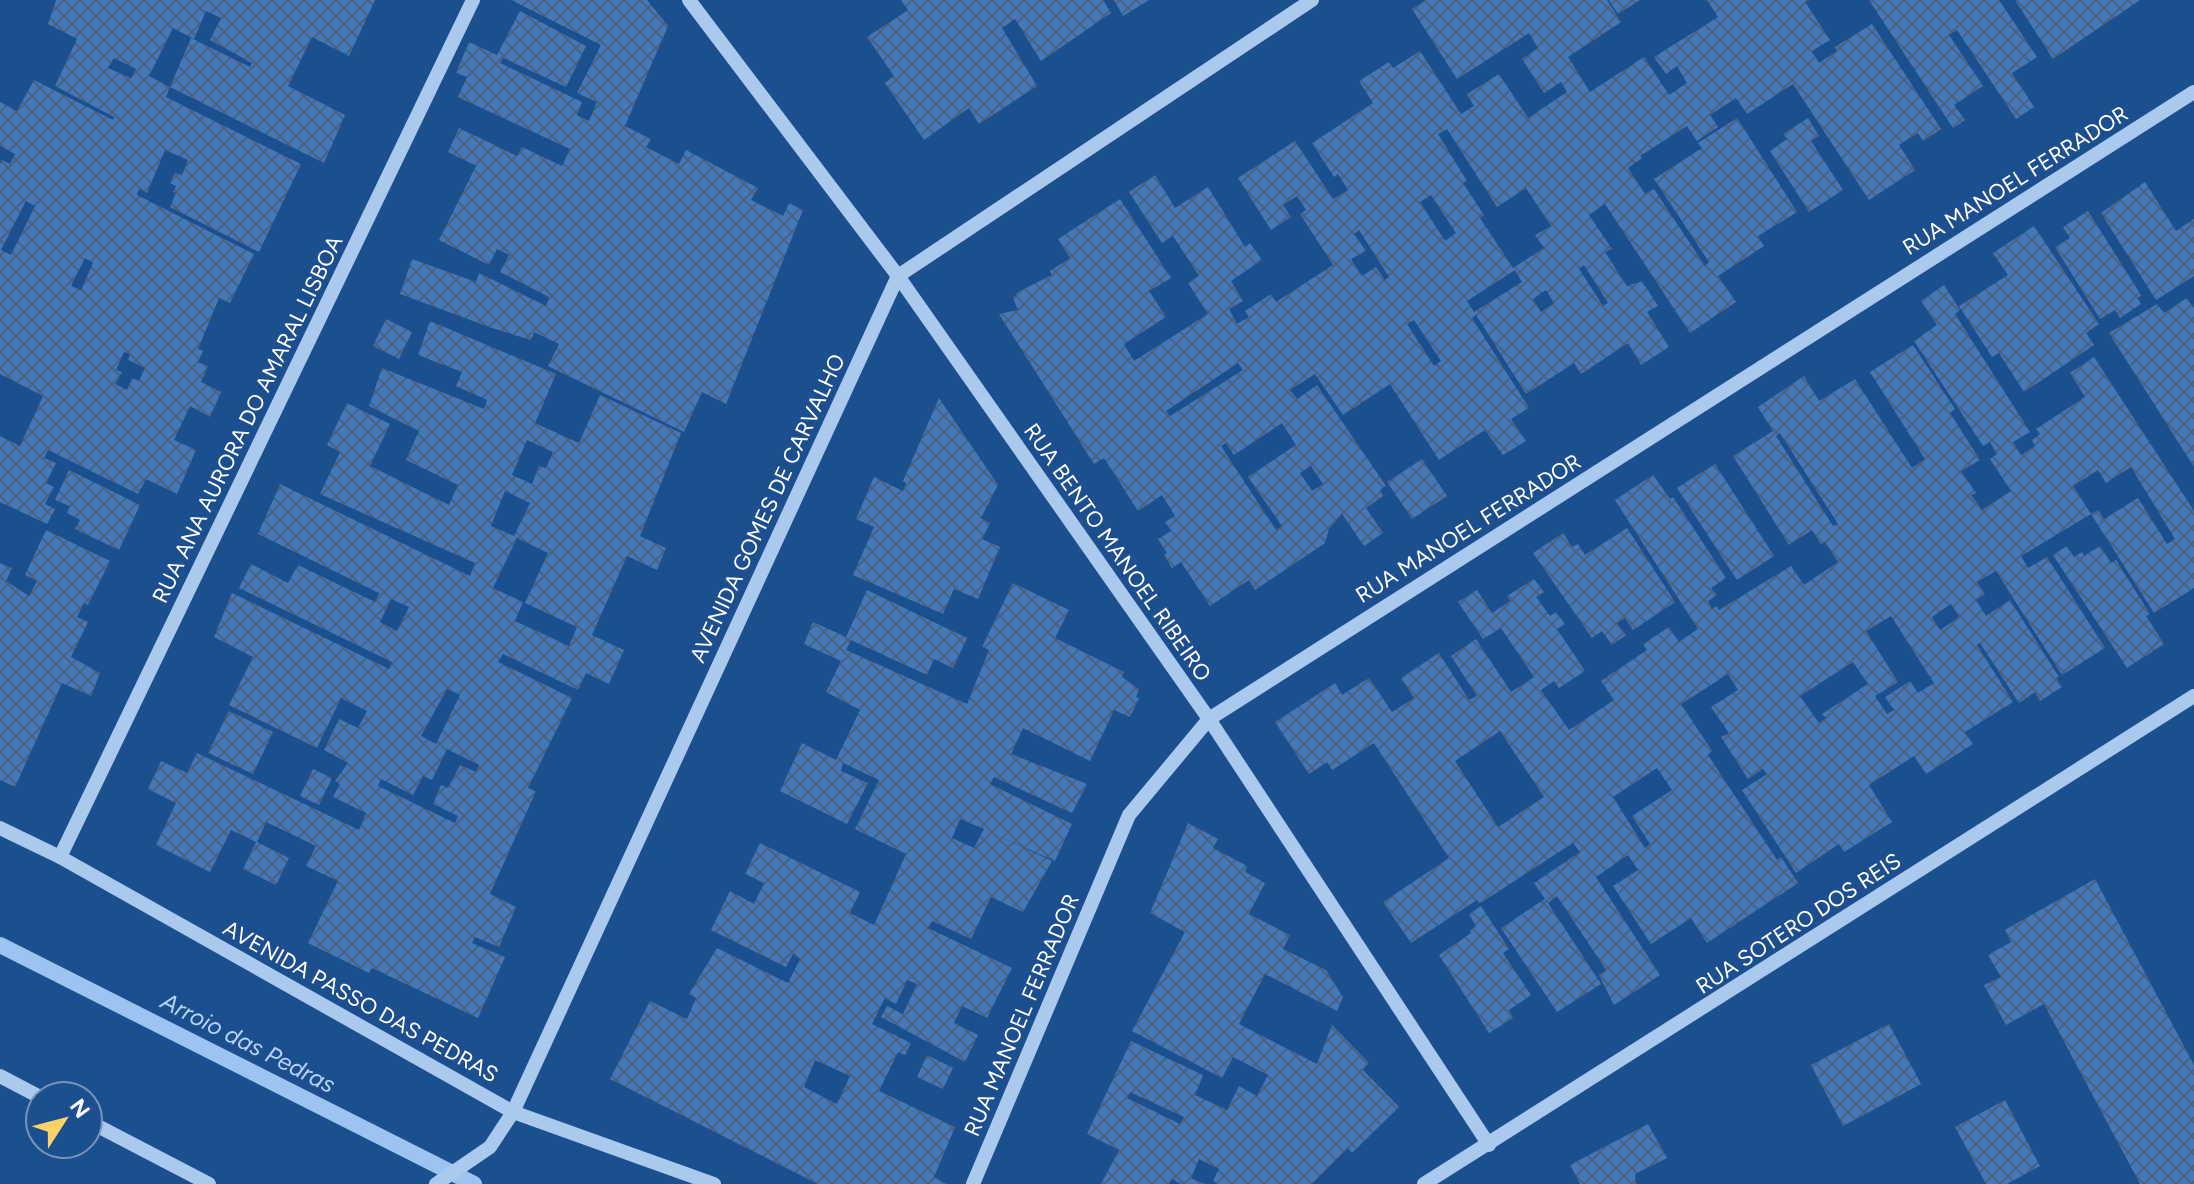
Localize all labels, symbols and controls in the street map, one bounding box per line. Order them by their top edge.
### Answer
street label: RUA MANOEL FERRADOR [1898,100,2133,261]
street label: RUA ANA AURORA DO AMARAL LISBOA [146,231,348,607]
street label: AVENIDA GOMES DE CARVALHO [684,350,851,667]
street label: RUA BENTO MANOEL RIBEIRO [1018,418,1217,686]
street label: RUA MANOEL FERRADOR [1351,448,1586,609]
street label: RUA SOTERO DOS REIS [1691,847,1906,1000]
street label: RUA MANOEL FERRADOR [958,890,1085,1140]
street label: AVENIDA PASSO DAS PEDRAS [219,915,503,1088]
water label: Arroio das Pedras [155,986,340,1099]
north arrow [24,1080,104,1160]
text: N [64,1094,96,1123]

